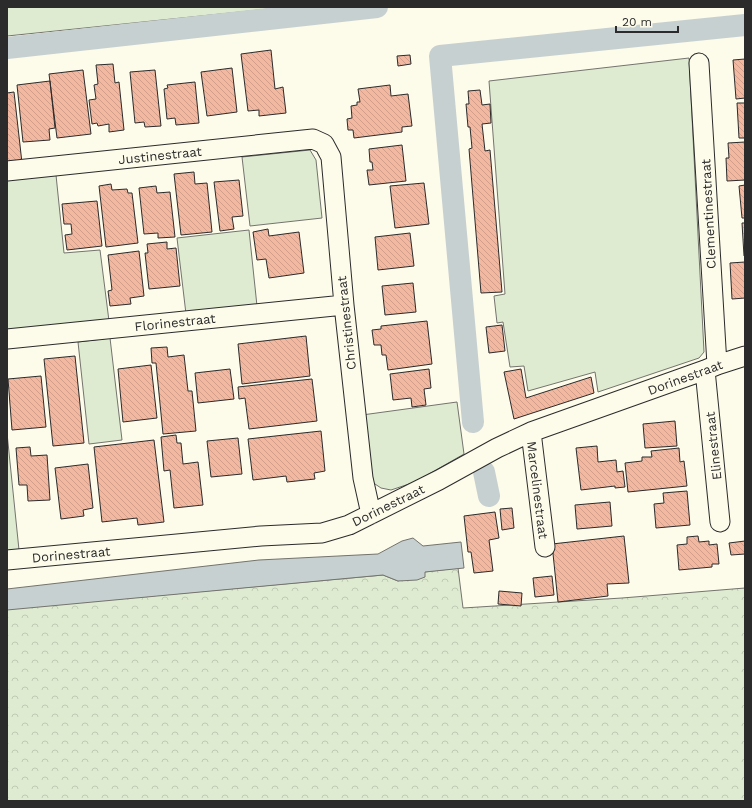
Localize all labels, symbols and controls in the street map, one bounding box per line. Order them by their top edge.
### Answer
scale bar [616,8,678,34]
text: 20 m [622,15,652,29]
street label: Justinestraat [118,144,203,167]
street label: Clementinestraat [698,158,719,269]
street label: Christinestraat [334,275,359,371]
street label: Florinestraat [134,311,217,334]
street label: Dorinestraat [646,357,725,398]
street label: Elinestraat [702,411,725,481]
street label: Marcelinestraat [524,440,551,540]
street label: Dorinestraat [350,481,427,529]
street label: Dorinestraat [31,544,111,565]

